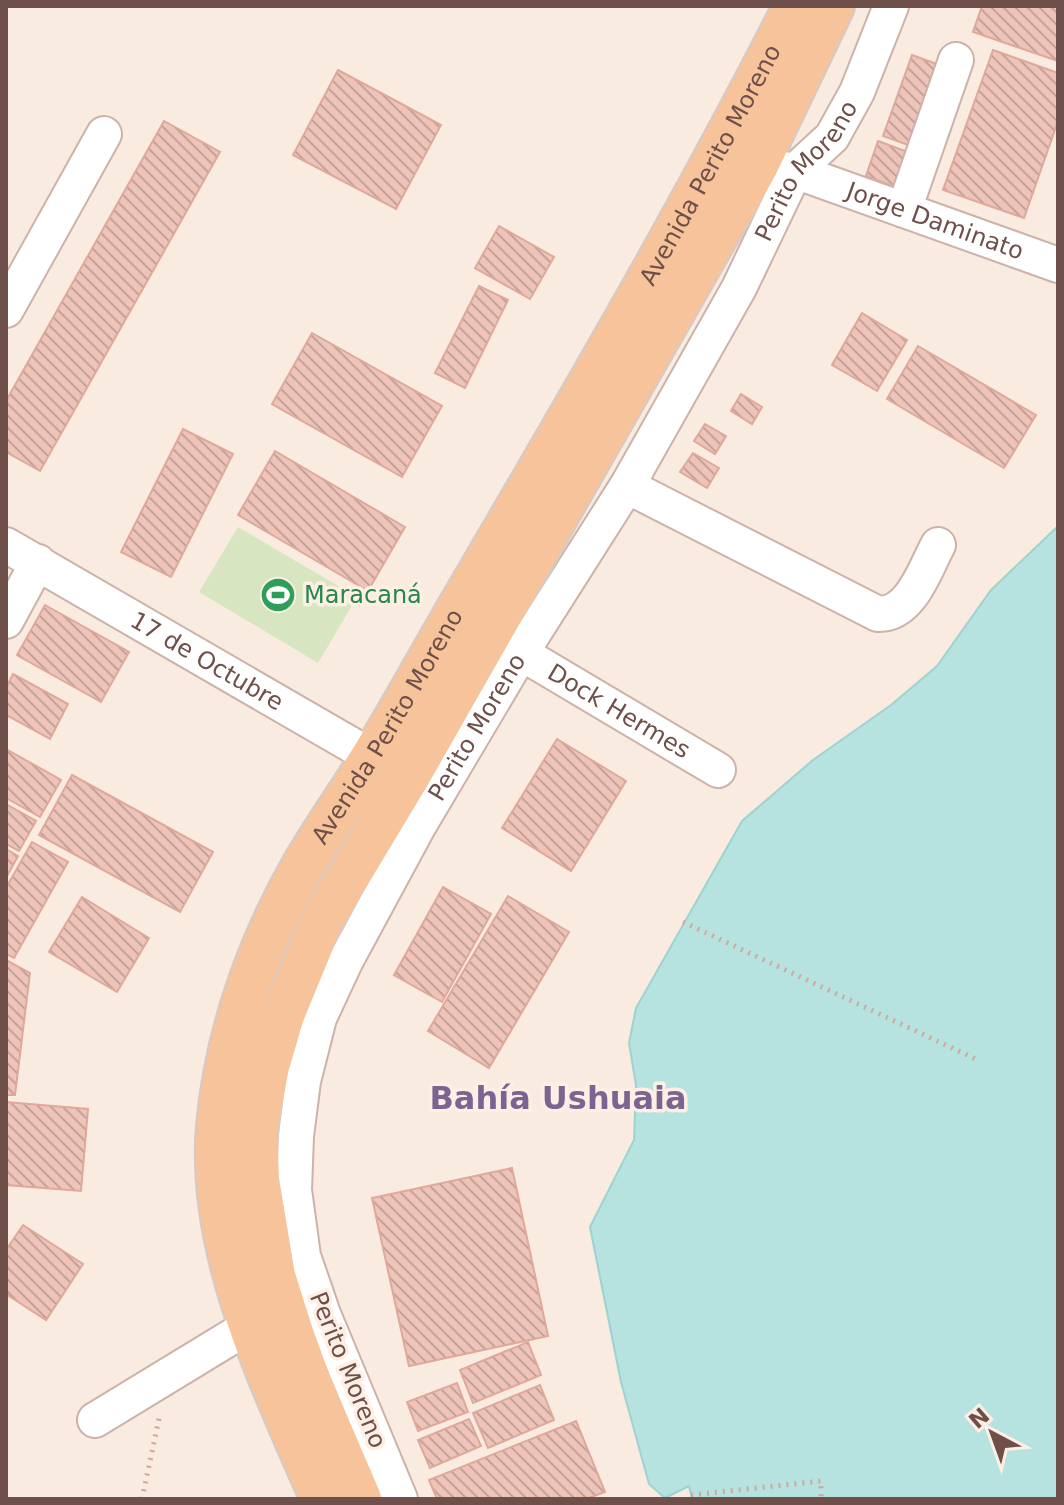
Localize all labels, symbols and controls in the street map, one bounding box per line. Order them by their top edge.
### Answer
street label: Avenida Perito Moreno [634,40,787,290]
street label: Perito Moreno [749,96,863,246]
street label: Jorge Daminato [841,176,1027,266]
sports icon: Maracaná [259,576,297,614]
place label: Maracaná [304,581,422,609]
street label: Avenida Perito Moreno [306,604,469,849]
street label: 17 de Octubre [125,606,288,716]
street label: Perito Moreno [423,649,531,806]
street label: Dock Hermes [543,658,695,764]
district label: Bahía Ushuaia [429,1079,687,1117]
street label: Perito Moreno [304,1288,392,1452]
north arrow [952,1393,1032,1473]
text: N [964,1403,994,1434]

